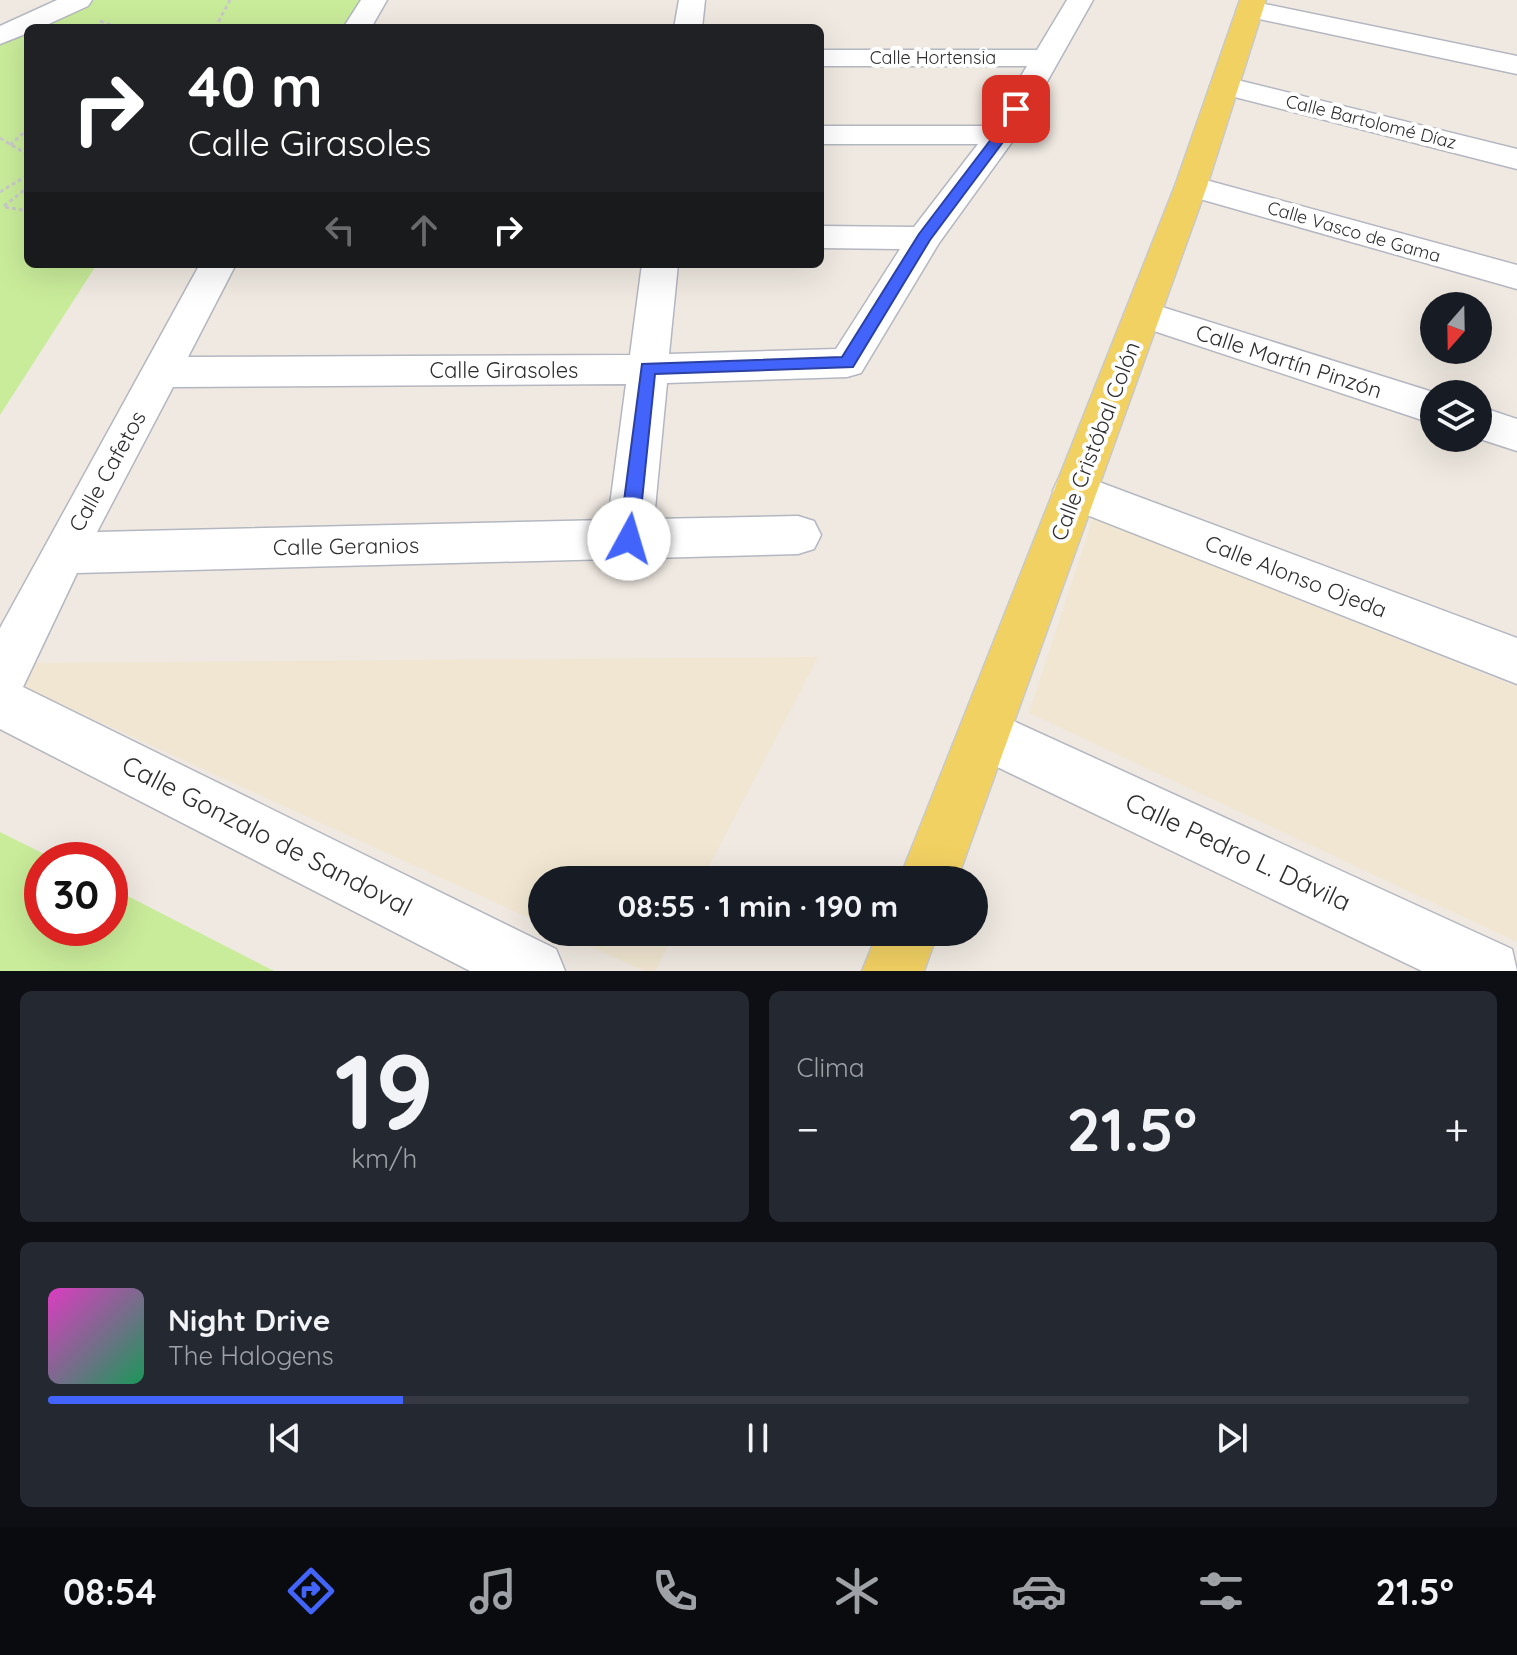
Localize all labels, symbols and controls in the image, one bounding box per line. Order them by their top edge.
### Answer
street label: Calle Hortensia [870,46,996,69]
text: 40 m [188,51,323,121]
icon: right [56,56,160,160]
pin [982,75,1050,143]
icon: arrive [994,87,1038,131]
street label: Calle Bartolomé Díaz [1283,89,1459,154]
text: Calle Girasoles [188,120,431,165]
street label: Calle Vasco de Gama [1265,196,1443,267]
icon: left [318,208,362,252]
icon: ahead [402,208,446,252]
icon: right [486,208,530,252]
north arrow [1420,292,1492,364]
map controls [1420,292,1492,452]
street label: Calle Martín Pinzón [1192,318,1386,404]
street label: Calle Cristóbal Colón [1044,337,1146,545]
street label: Calle Girasoles [430,356,578,384]
button: layers [1420,380,1492,452]
street label: Calle Cafetos [62,406,152,536]
position arrow [587,497,671,581]
street label: Calle Alonso Ojeda [1201,528,1391,624]
street label: Calle Geranios [273,531,419,561]
street label: Calle Gonzalo de Sandoval [117,748,418,923]
street label: Calle Pedro L. Dávila [1120,785,1356,918]
speed limit sign: 30 [24,842,128,946]
text: 08:55 · 1 min · 190 m [618,887,898,925]
text: 19 [334,1025,434,1155]
text: Clima [797,1051,865,1084]
text: 21.5° [1067,1091,1197,1166]
text: − [797,1101,819,1156]
text: + [1444,1101,1469,1156]
text: km/h [351,1142,417,1175]
text: Night Drive [168,1301,330,1339]
text: The Halogens [168,1339,334,1372]
icon: previous [263,1416,307,1460]
icon: pause [736,1416,780,1460]
icon: next [1210,1416,1254,1460]
icon: directions [283,1563,339,1619]
icon: music [465,1563,521,1619]
icon: phone [647,1563,703,1619]
icon: climate [829,1563,885,1619]
icon: car [1011,1563,1067,1619]
icon: filters [1193,1563,1249,1619]
text: 08:54 [63,1569,157,1614]
text: 21.5° [1376,1569,1454,1614]

